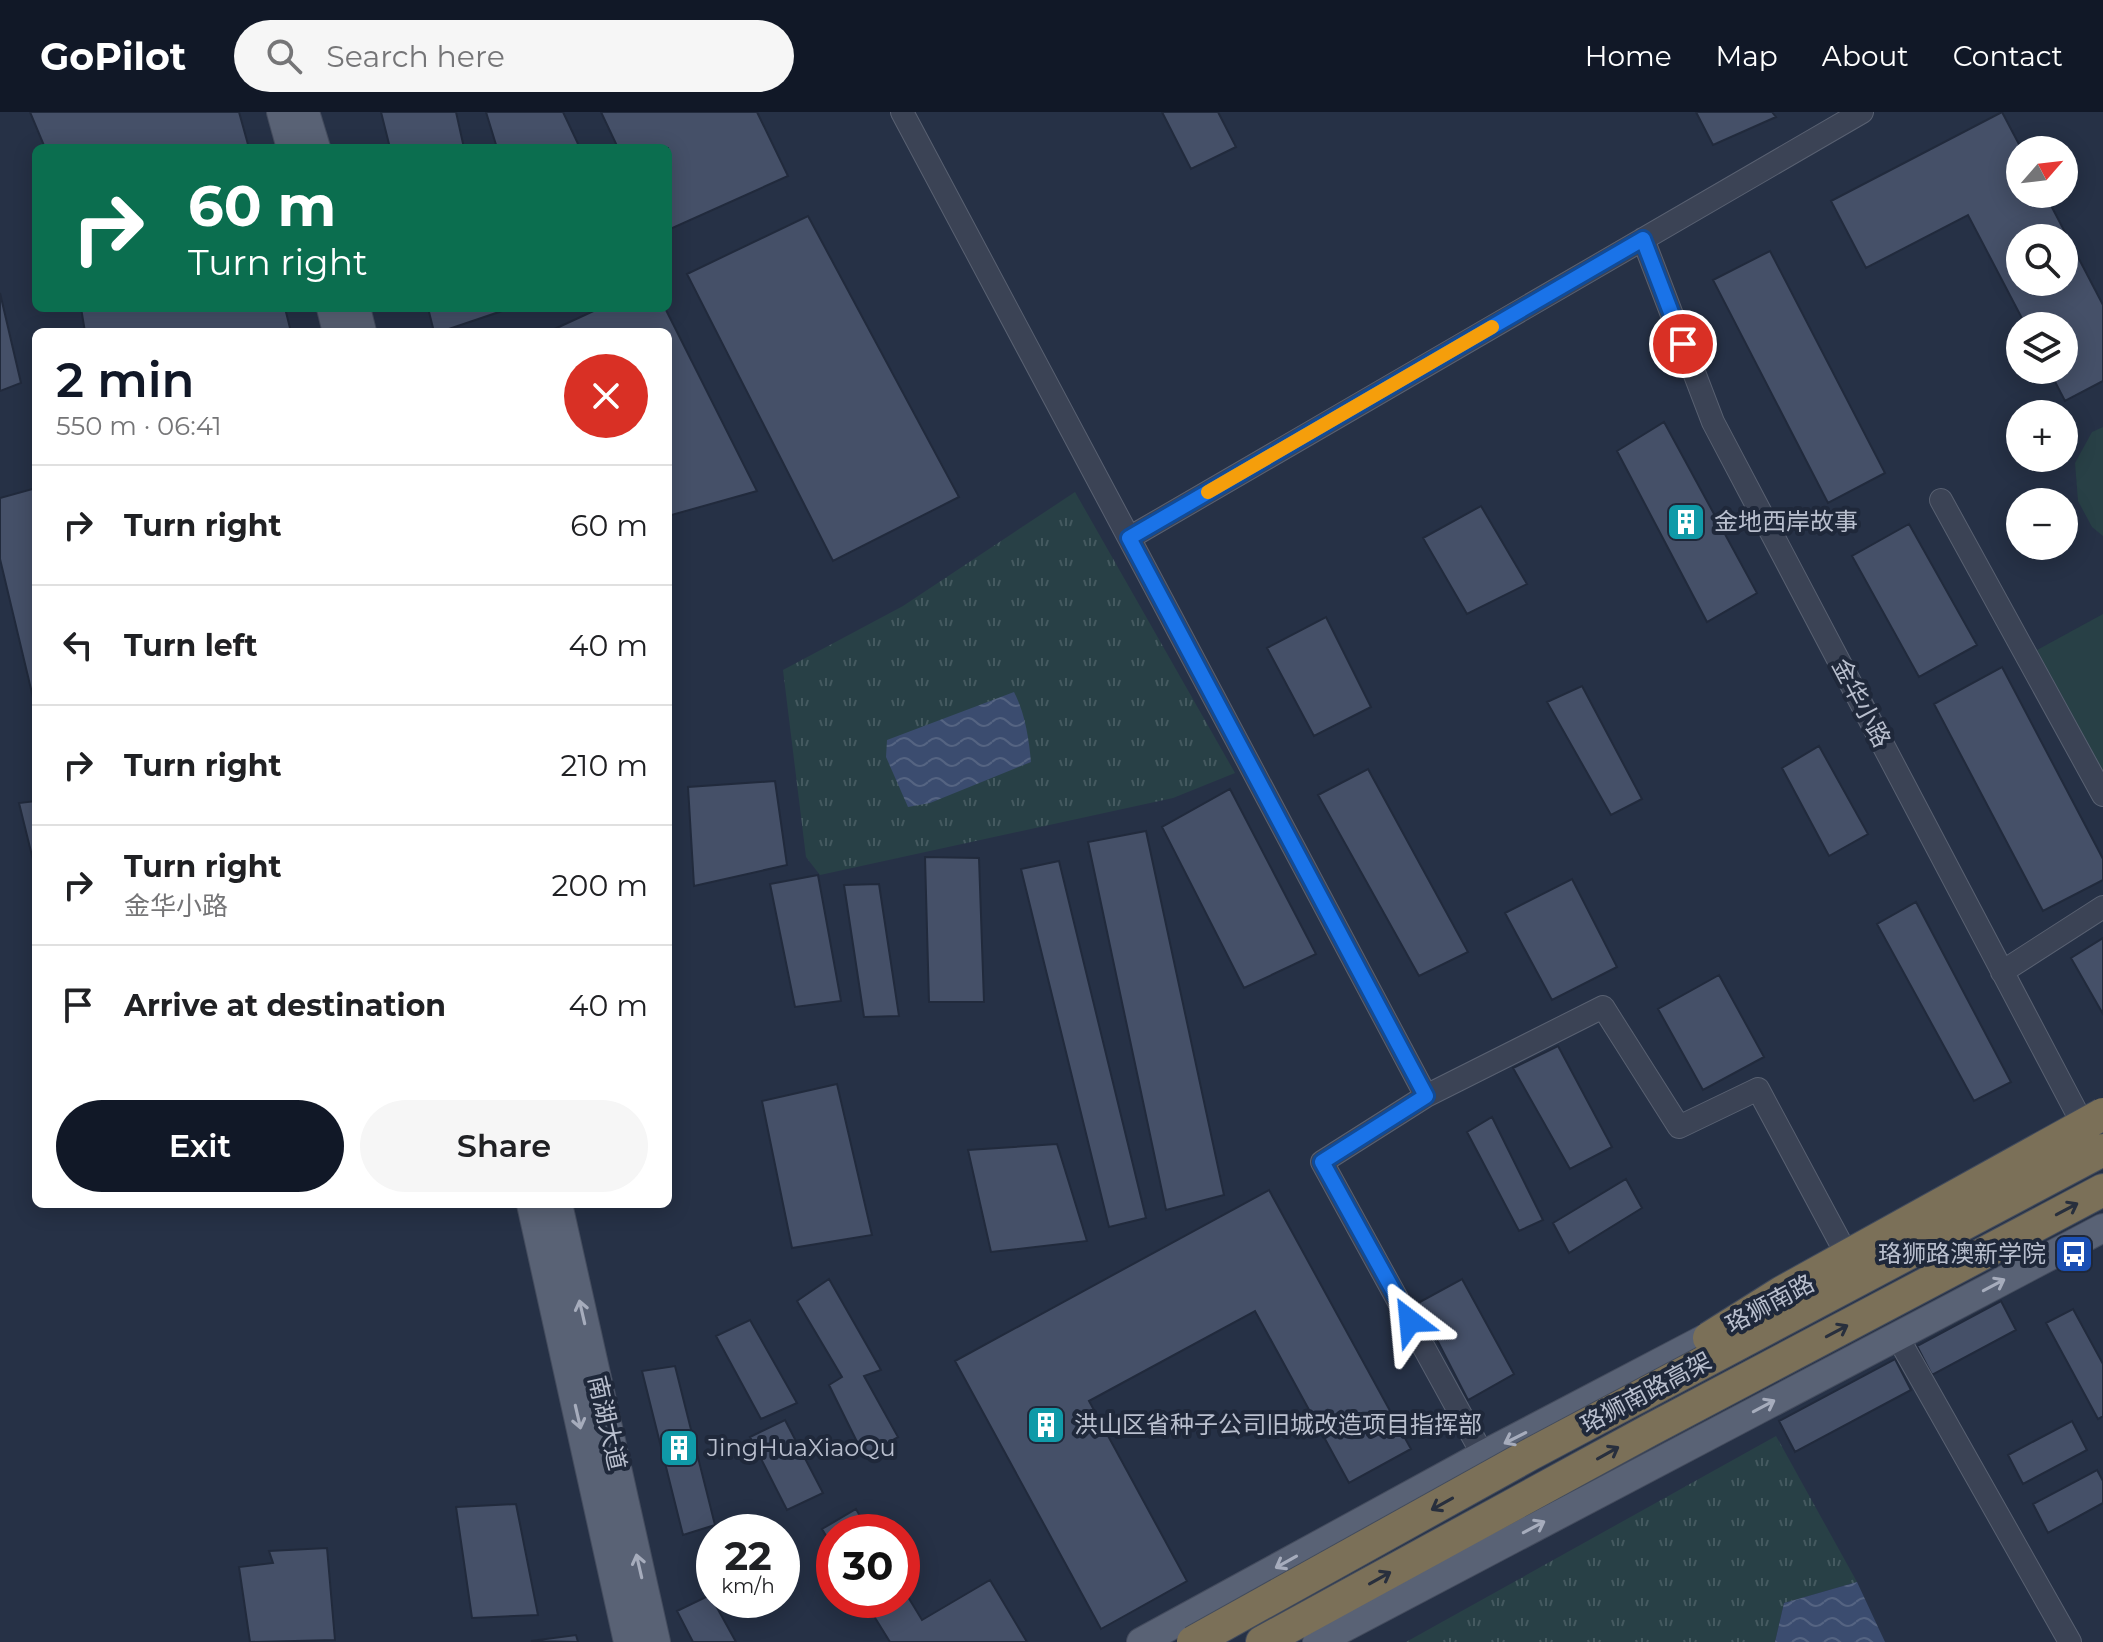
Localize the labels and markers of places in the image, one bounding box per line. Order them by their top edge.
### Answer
pin [1649,310,1717,378]
building icon: 金地西岸故事 [1665,501,1707,543]
place label: 金地西岸故事 [1714,507,1858,536]
bus stop icon: 珞狮路澳新学院 [2053,1233,2095,1275]
place label: 珞狮路澳新学院 [1878,1239,2046,1268]
building icon: 洪山区省种子公司旧城改造项目指挥部 [1025,1404,1067,1446]
place label: 洪山区省种子公司旧城改造项目指挥部 [1074,1410,1482,1439]
building icon: JingHuaXiaoQu [658,1427,700,1469]
place label: JingHuaXiaoQu [706,1433,896,1462]

